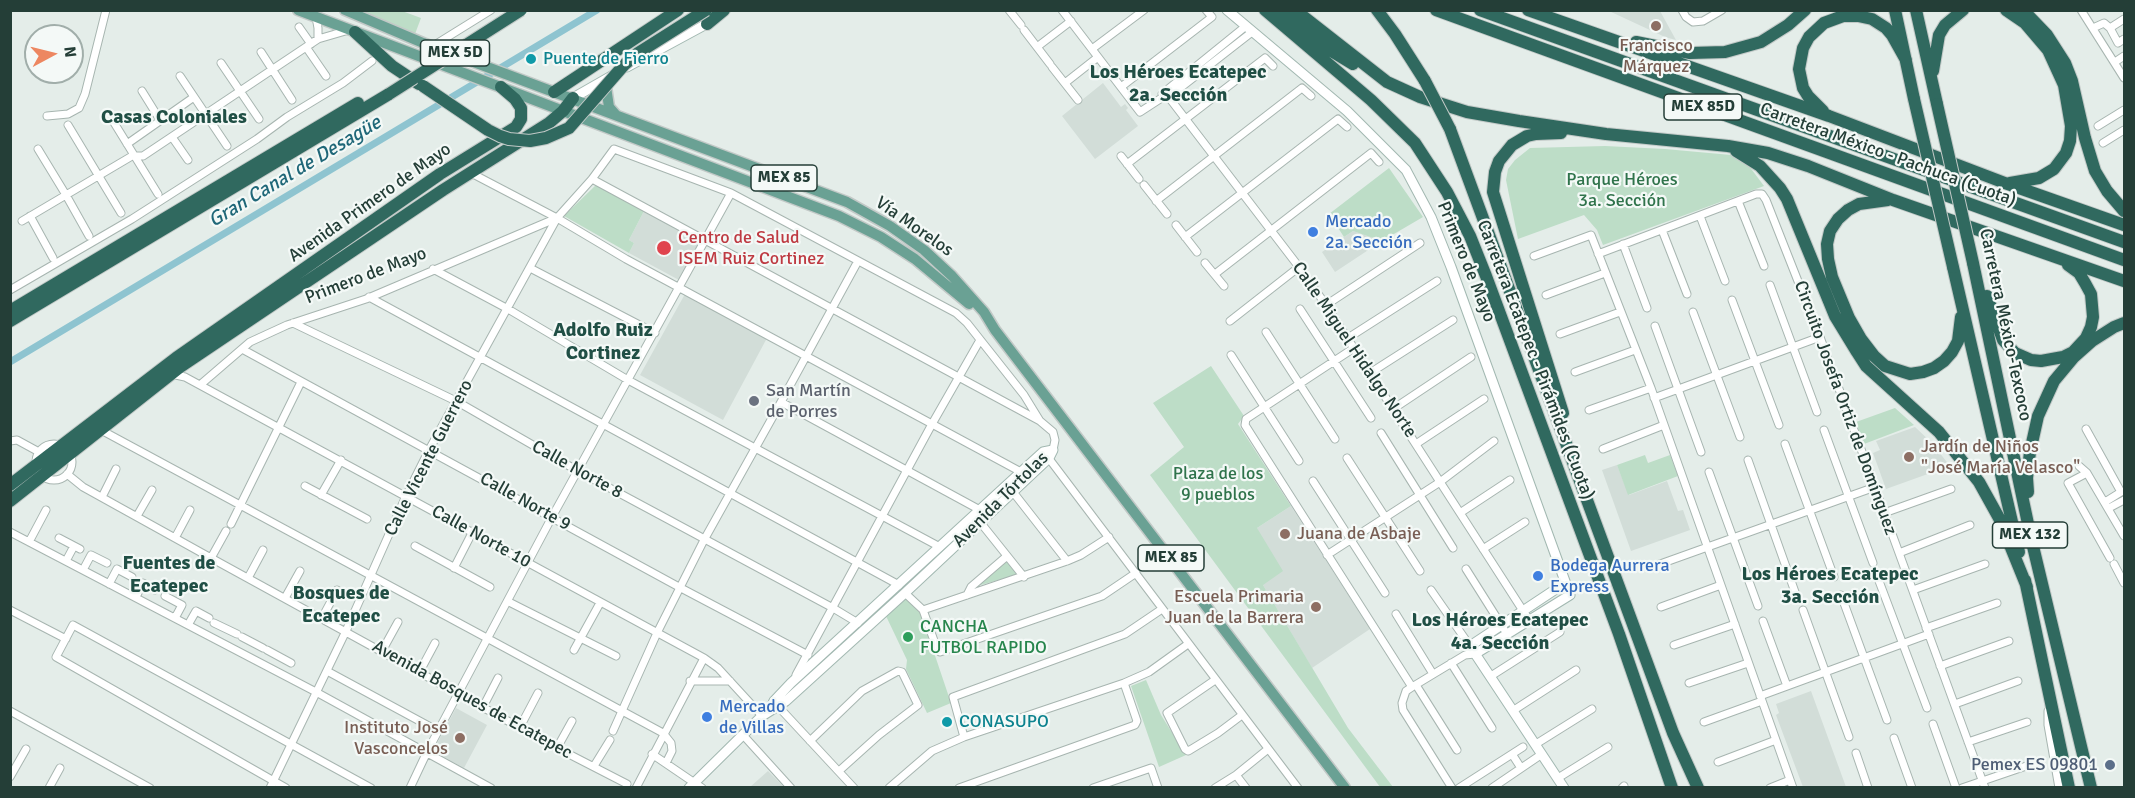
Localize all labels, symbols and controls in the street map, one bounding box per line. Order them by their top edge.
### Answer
marker: Francisco Márquez [1649,19,1663,33]
north arrow [24,24,84,84]
place label: Francisco Márquez [1619,35,1693,78]
road number: MEX 5D [420,40,490,66]
text: N [59,45,80,59]
place label: Puente de Fierro [543,48,669,70]
marker: Puente de Fierro [524,52,538,66]
district label: Los Héroes Ecatepec 2a. Sección [1089,61,1267,108]
road number: MEX 85D [1664,94,1742,120]
street label: Carretera México - Pachuca (Cuota) [1757,99,2019,211]
district label: Casas Coloniales [101,106,247,130]
water label: Gran Canal de Desagüe [204,111,386,233]
street label: Avenida Primero de Mayo [285,139,455,267]
road number: MEX 85 [751,165,817,191]
park label: Parque Héroes 3a. Sección [1566,169,1678,212]
street label: Vía Morelos [871,192,957,262]
street label: Primero de Mayo [1432,199,1500,325]
place label: Mercado 2a. Sección [1325,211,1413,254]
street label: Carretera Ecatepec - Pirámides (Cuota) [1472,217,1598,503]
marker: Mercado 2a. Sección [1306,225,1320,239]
place label: Centro de Salud ISEM Ruiz Cortinez [678,227,824,270]
street label: Carretera México-Texcoco [1974,227,2036,423]
marker: Centro de Salud ISEM Ruiz Cortinez [655,239,673,257]
street label: Primero de Mayo [302,243,430,309]
street label: Calle Miguel Hidalgo Norte [1287,258,1421,442]
street label: Circuito Josefa Ortiz de Domínguez [1789,278,1901,538]
district label: Adolfo Ruiz Cortinez [553,319,653,366]
street label: Calle Vicente Guerrero [380,376,478,540]
place label: San Martín de Porres [766,380,851,422]
marker: San Martín de Porres [747,394,761,408]
street label: Calle Norte 8 [528,436,626,504]
place label: Jardín de Niños "José María Velasco" [1921,436,2080,478]
street label: Avenida Tórtolas [949,448,1053,552]
marker: Jardín de Niños "José María Velasco" [1902,450,1916,464]
park label: Plaza de los 9 pueblos [1173,463,1263,506]
street label: Calle Norte 9 [476,468,574,536]
street label: Calle Norte 10 [428,501,534,573]
road number: MEX 132 [1992,522,2068,548]
place label: Juana de Asbaje [1297,523,1421,545]
marker: Juana de Asbaje [1278,527,1292,541]
road number: MEX 85 [1138,545,1204,571]
district label: Fuentes de Ecatepec [122,552,216,599]
place label: Bodega Aurrera Express [1550,555,1670,598]
district label: Los Héroes Ecatepec 3a. Sección [1741,563,1919,610]
marker: Bodega Aurrera Express [1531,569,1545,583]
district label: Bosques de Ecatepec [292,582,390,629]
place label: Escuela Primaria Juan de la Barrera [1165,586,1304,628]
marker: Escuela Primaria Juan de la Barrera [1309,600,1323,614]
district label: Los Héroes Ecatepec 4a. Sección [1411,609,1589,656]
place label: CANCHA FUTBOL RAPIDO [920,616,1047,658]
marker: CANCHA FUTBOL RAPIDO [901,630,915,644]
street label: Avenida Bosques de Ecatepec [368,636,576,764]
place label: Mercado de Villas [719,696,785,738]
marker: Mercado de Villas [700,710,714,724]
place label: CONASUPO [959,711,1049,733]
marker: CONASUPO [940,715,954,729]
place label: Instituto José Vasconcelos [344,717,448,760]
marker: Instituto José Vasconcelos [453,731,467,745]
place label: Pemex ES 09801 [1971,754,2098,776]
marker: Pemex ES 09801 [2103,758,2117,772]

